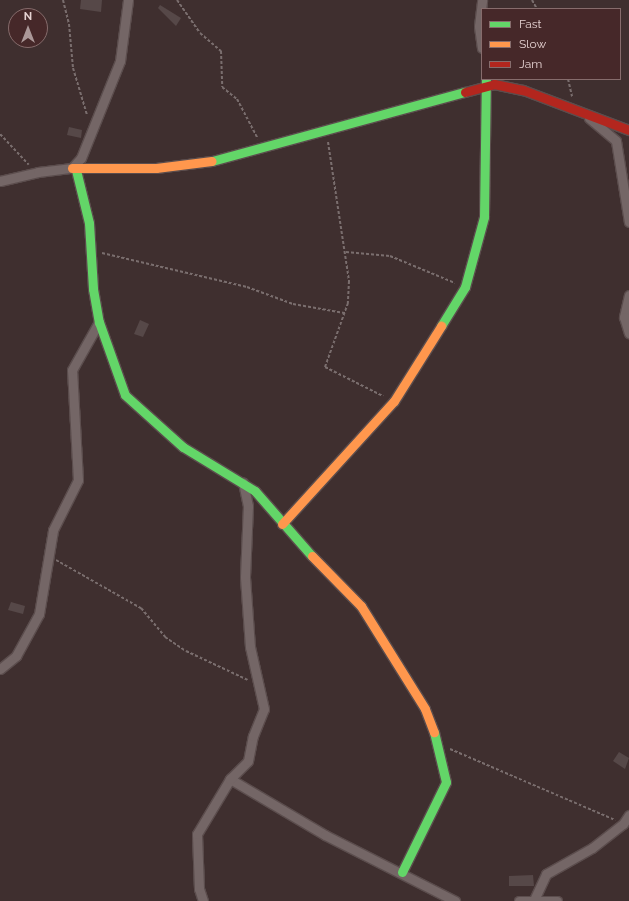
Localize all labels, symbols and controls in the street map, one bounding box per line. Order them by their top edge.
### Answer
north arrow [8,8,48,48]
legend [481,8,621,80]
text: N [24,10,32,23]
text: Fast [519,17,542,31]
text: Slow [519,37,546,51]
text: Jam [519,57,542,71]

